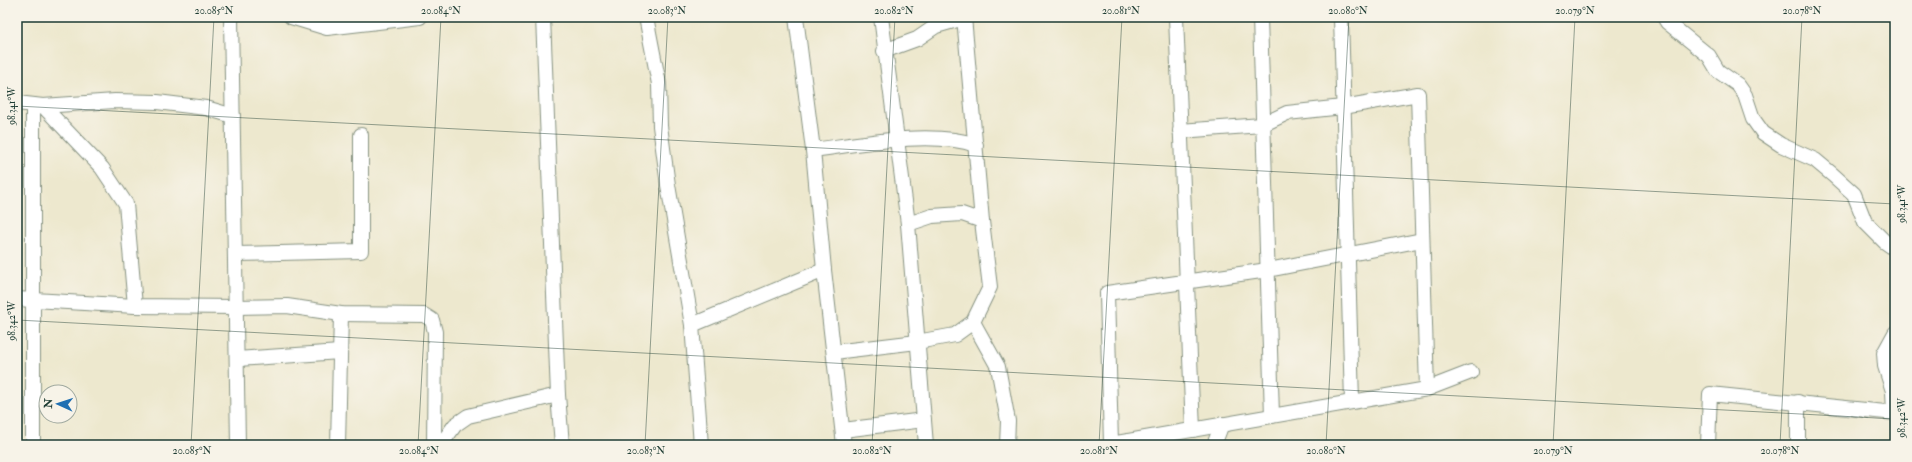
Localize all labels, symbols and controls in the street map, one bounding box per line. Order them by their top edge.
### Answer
text: 20.085°N [195,5,233,17]
text: 20.084°N [421,5,461,17]
text: 20.083°N [648,5,686,17]
text: 20.082°N [874,5,914,17]
text: 20.081°N [1102,5,1140,17]
text: 20.080°N [1328,5,1368,17]
text: 20.079°N [1555,5,1595,17]
text: 20.078°N [1782,5,1822,17]
text: 98.341°W [6,86,18,126]
text: 98.341°W [1896,184,1908,224]
text: 98.342°W [6,300,18,342]
north arrow [38,384,78,424]
text: N [42,397,55,410]
text: 98.342°W [1896,397,1908,439]
text: 20.085°N [173,445,211,457]
text: 20.084°N [399,445,439,457]
text: 20.083°N [627,445,665,457]
text: 20.082°N [852,445,892,457]
text: 20.081°N [1080,445,1118,457]
text: 20.080°N [1306,445,1346,457]
text: 20.079°N [1533,445,1573,457]
text: 20.078°N [1760,445,1800,457]

